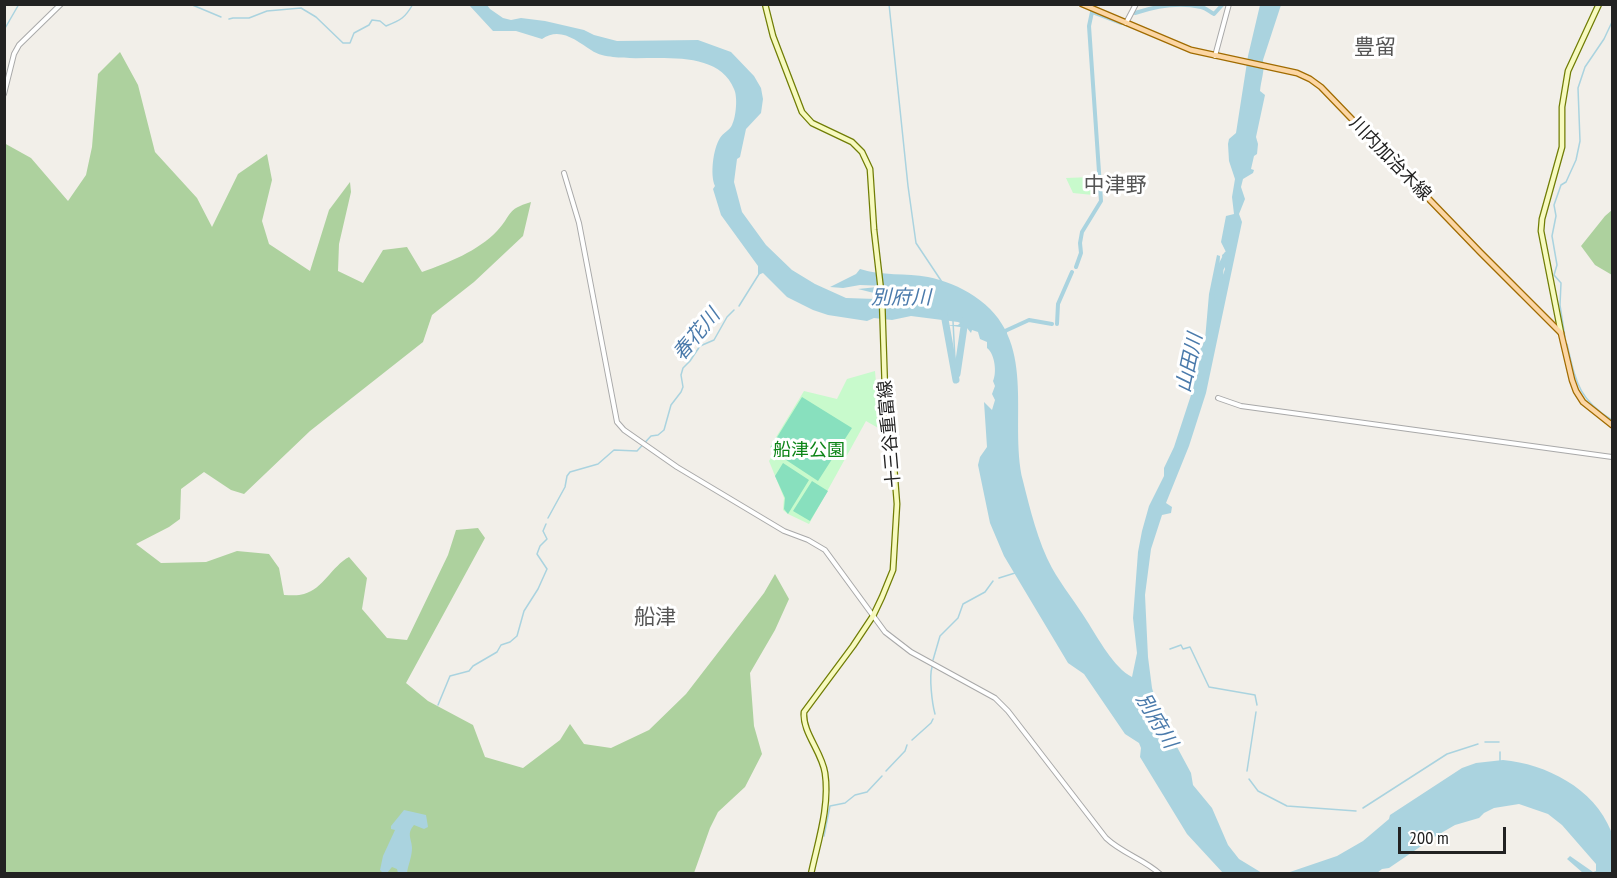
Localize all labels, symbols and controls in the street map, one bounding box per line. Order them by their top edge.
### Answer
district label: 豊留 [1354,35,1396,61]
street label: 川内加治木線 [1345,113,1435,205]
district label: 中津野 [1084,173,1146,199]
water label: 別府川 [871,286,931,310]
water label: 春花川 [669,304,725,366]
water label: 山田川 [1172,331,1208,395]
street label: 十三谷重富線 [875,379,905,489]
park label: 船津公園 [773,440,845,462]
district label: 船津 [634,605,676,631]
water label: 別府川 [1130,689,1182,753]
scale bar [1401,815,1509,853]
text: 200 m [1409,826,1449,849]

